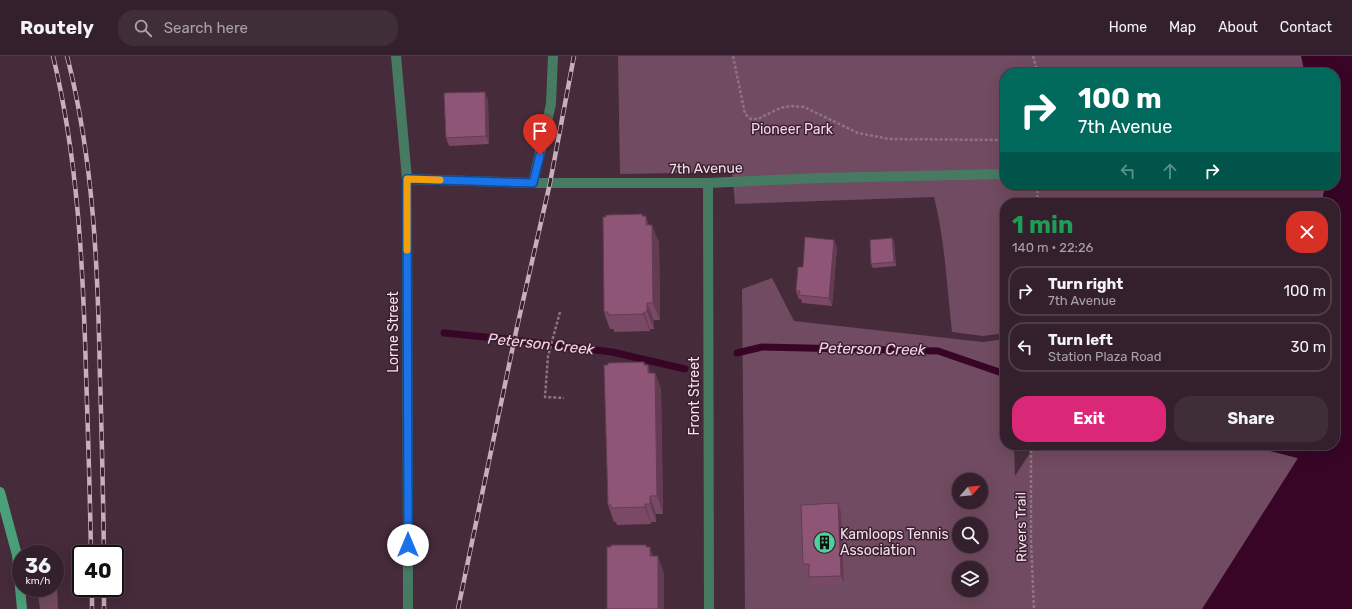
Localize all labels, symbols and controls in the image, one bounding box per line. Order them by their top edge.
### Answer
search box [118,10,398,46]
text: Routely [20,16,94,39]
icon: search [132,17,154,39]
text: Search here [164,19,248,37]
text: Home [1109,19,1147,36]
text: Map [1169,19,1196,36]
text: About [1218,19,1258,36]
text: Contact [1280,19,1332,36]
text: 100 m [1078,82,1162,115]
icon: right [1012,84,1064,136]
pin [523,114,557,155]
text: 7th Avenue [1078,116,1172,138]
icon: arrive [529,120,551,142]
park label: Pioneer Park [751,121,834,138]
street label: 7th Avenue [669,159,743,178]
icon: left [1117,160,1139,182]
icon: ahead [1159,160,1181,182]
icon: right [1201,160,1223,182]
text: 1 min [1012,211,1073,239]
button: close [1286,211,1328,253]
text: 140 m · 22:26 [1012,240,1093,255]
text: Turn right [1048,275,1123,293]
icon: right [1014,280,1036,302]
text: 100 m [1284,282,1326,300]
street label: Lorne Street [385,291,402,373]
text: 7th Avenue [1048,293,1116,308]
water label: Peterson Creek [487,329,595,359]
text: Turn left [1048,331,1113,349]
icon: left [1014,336,1036,358]
text: 30 m [1290,338,1326,356]
water label: Peterson Creek [818,339,926,359]
text: Station Plaza Road [1048,349,1162,364]
street label: Front Street [686,356,703,435]
button: Exit [1012,396,1166,442]
button: Share [1174,396,1328,442]
north arrow [952,473,988,509]
map controls [952,473,988,597]
street label: Rivers Trail [1012,492,1031,562]
button: search [952,517,988,553]
position arrow [387,524,429,566]
place label: Kamloops Tennis Association [840,526,949,559]
building icon: Kamloops Tennis Association [811,529,837,555]
speed limit sign: 40 [72,545,124,597]
text: 36 [25,554,51,578]
button: layers [952,561,988,597]
text: km/h [26,575,50,587]

